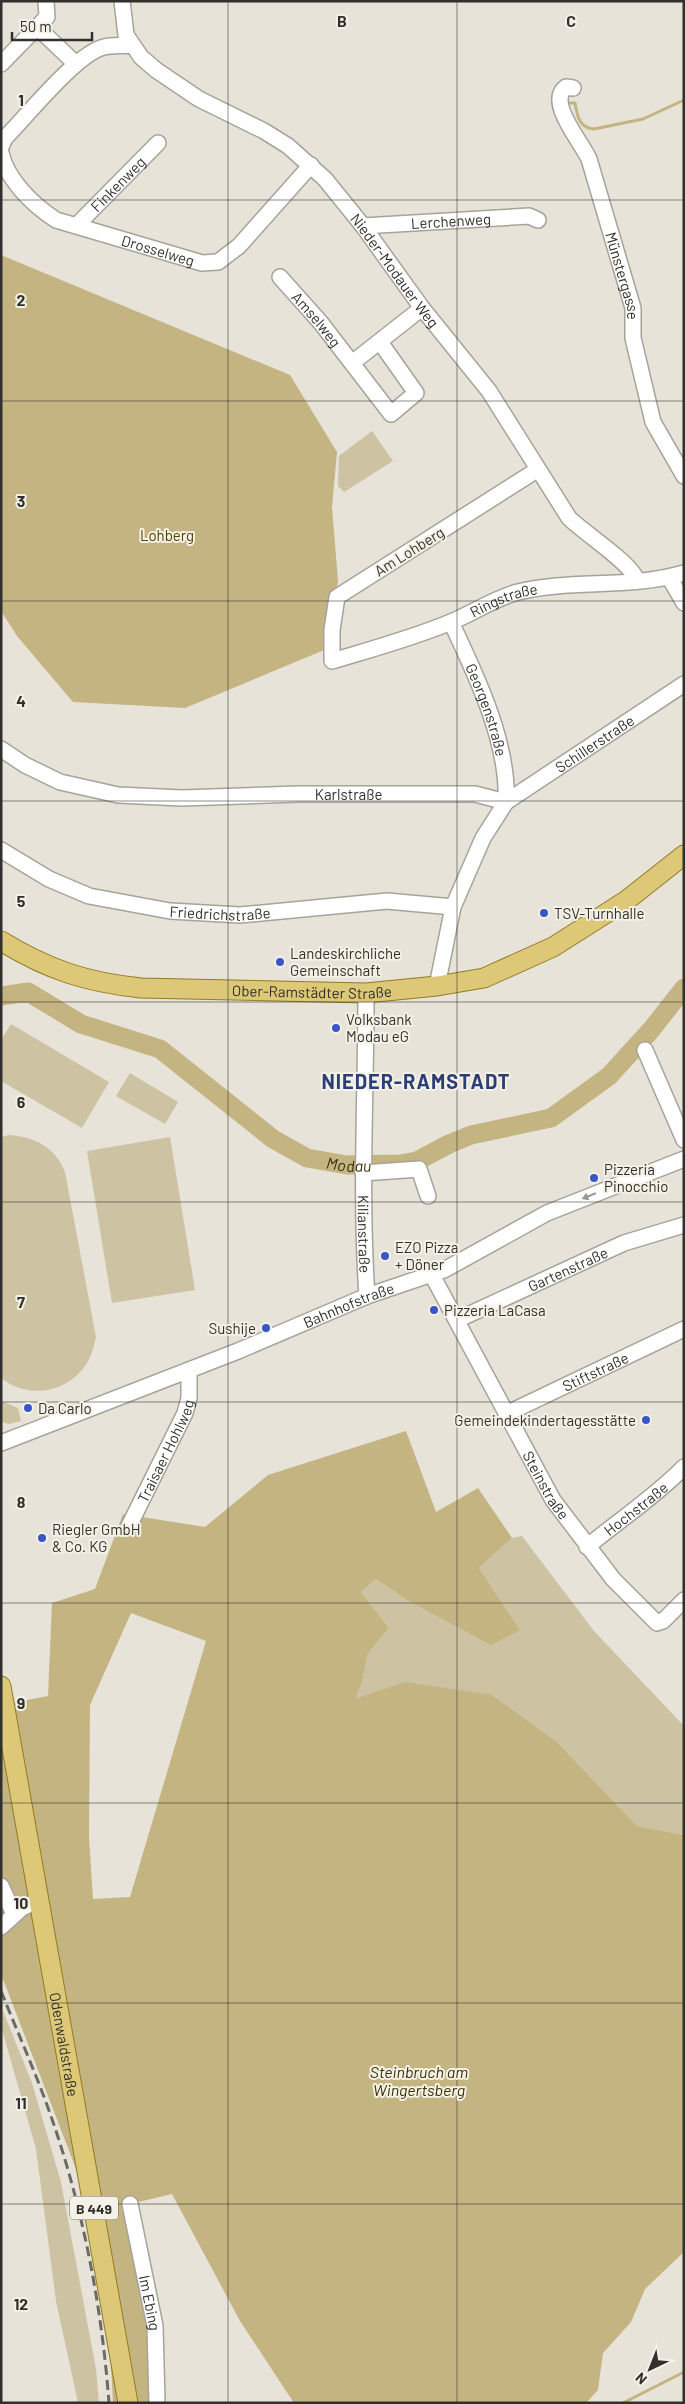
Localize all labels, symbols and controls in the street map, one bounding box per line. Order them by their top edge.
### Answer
scale bar [12,10,92,42]
text: B [337,11,347,30]
text: C [566,11,576,30]
text: 50 m [20,17,52,35]
text: 1 [18,90,24,109]
street label: Finkenweg [87,152,149,215]
street label: Nieder-Modauer Weg [347,209,443,331]
street label: Lerchenweg [410,209,491,232]
street label: Münstergasse [602,230,642,320]
street label: Drosselweg [119,231,197,269]
street label: Amselweg [288,288,345,350]
text: 2 [17,290,26,309]
text: 3 [17,491,25,510]
street label: Am Lohberg [371,523,447,579]
park label: Lohberg [140,526,194,544]
street label: Ringstraße [467,579,539,621]
street label: Georgenstraße [462,661,511,758]
text: 4 [16,691,26,710]
street label: Schillerstraße [551,711,637,776]
street label: Karlstraße [315,785,383,803]
text: 5 [17,891,26,910]
street label: Friedrichstraße [169,902,271,924]
place label: TSV-Turnhalle [554,904,644,922]
marker: TSV-Turnhalle [538,907,550,919]
place label: Landeskirchliche Gemeinschaft [290,944,401,979]
marker: Landeskirchliche Gemeinschaft [274,956,286,968]
street label: Ober-Ramstädter Straße [232,981,393,1002]
place label: Volksbank Modau eG [346,1010,412,1045]
marker: Volksbank Modau eG [330,1022,342,1034]
district label: NIEDER-RAMSTADT [321,1069,511,1093]
text: 6 [17,1092,26,1111]
water label: Modau [325,1152,372,1175]
place label: Pizzeria Pinocchio [604,1160,669,1195]
marker: Pizzeria Pinocchio [588,1172,600,1184]
one-way arrow [582,1193,597,1200]
street label: Kilianstraße [355,1195,375,1273]
place label: EZO Pizza + Döner [395,1238,458,1273]
street label: Gartenstraße [525,1243,611,1295]
marker: EZO Pizza + Döner [379,1250,391,1262]
street label: Bahnhofstraße [300,1279,396,1331]
text: 7 [17,1292,25,1311]
place label: Pizzeria LaCasa [444,1301,546,1319]
marker: Pizzeria LaCasa [428,1304,440,1316]
place label: Sushije [208,1319,256,1337]
marker: Sushije [260,1322,272,1334]
street label: Stiftstraße [559,1348,631,1395]
street label: Traisaer Hohlweg [133,1397,197,1505]
place label: Da Carlo [38,1399,92,1417]
marker: Da Carlo [22,1402,34,1414]
place label: Gemeindekindertagesstätte [454,1411,636,1429]
marker: Gemeindekindertagesstätte [640,1414,652,1426]
street label: Steinstraße [519,1448,573,1523]
street label: Hochstraße [600,1478,671,1539]
text: 8 [17,1492,26,1511]
place label: Riegler GmbH & Co. KG [52,1520,141,1555]
marker: Riegler GmbH & Co. KG [36,1532,48,1544]
text: 9 [17,1693,25,1712]
text: 10 [14,1893,28,1912]
street label: Odenwaldstraße [46,1991,83,2098]
water label: Steinbruch am Wingertsberg [370,2062,468,2099]
text: 11 [15,2093,27,2112]
road number: B 449 [70,2196,118,2220]
street label: Im Ebing [136,2273,164,2331]
text: 12 [14,2294,28,2313]
north arrow [625,2344,675,2394]
text: N [632,2369,650,2388]

